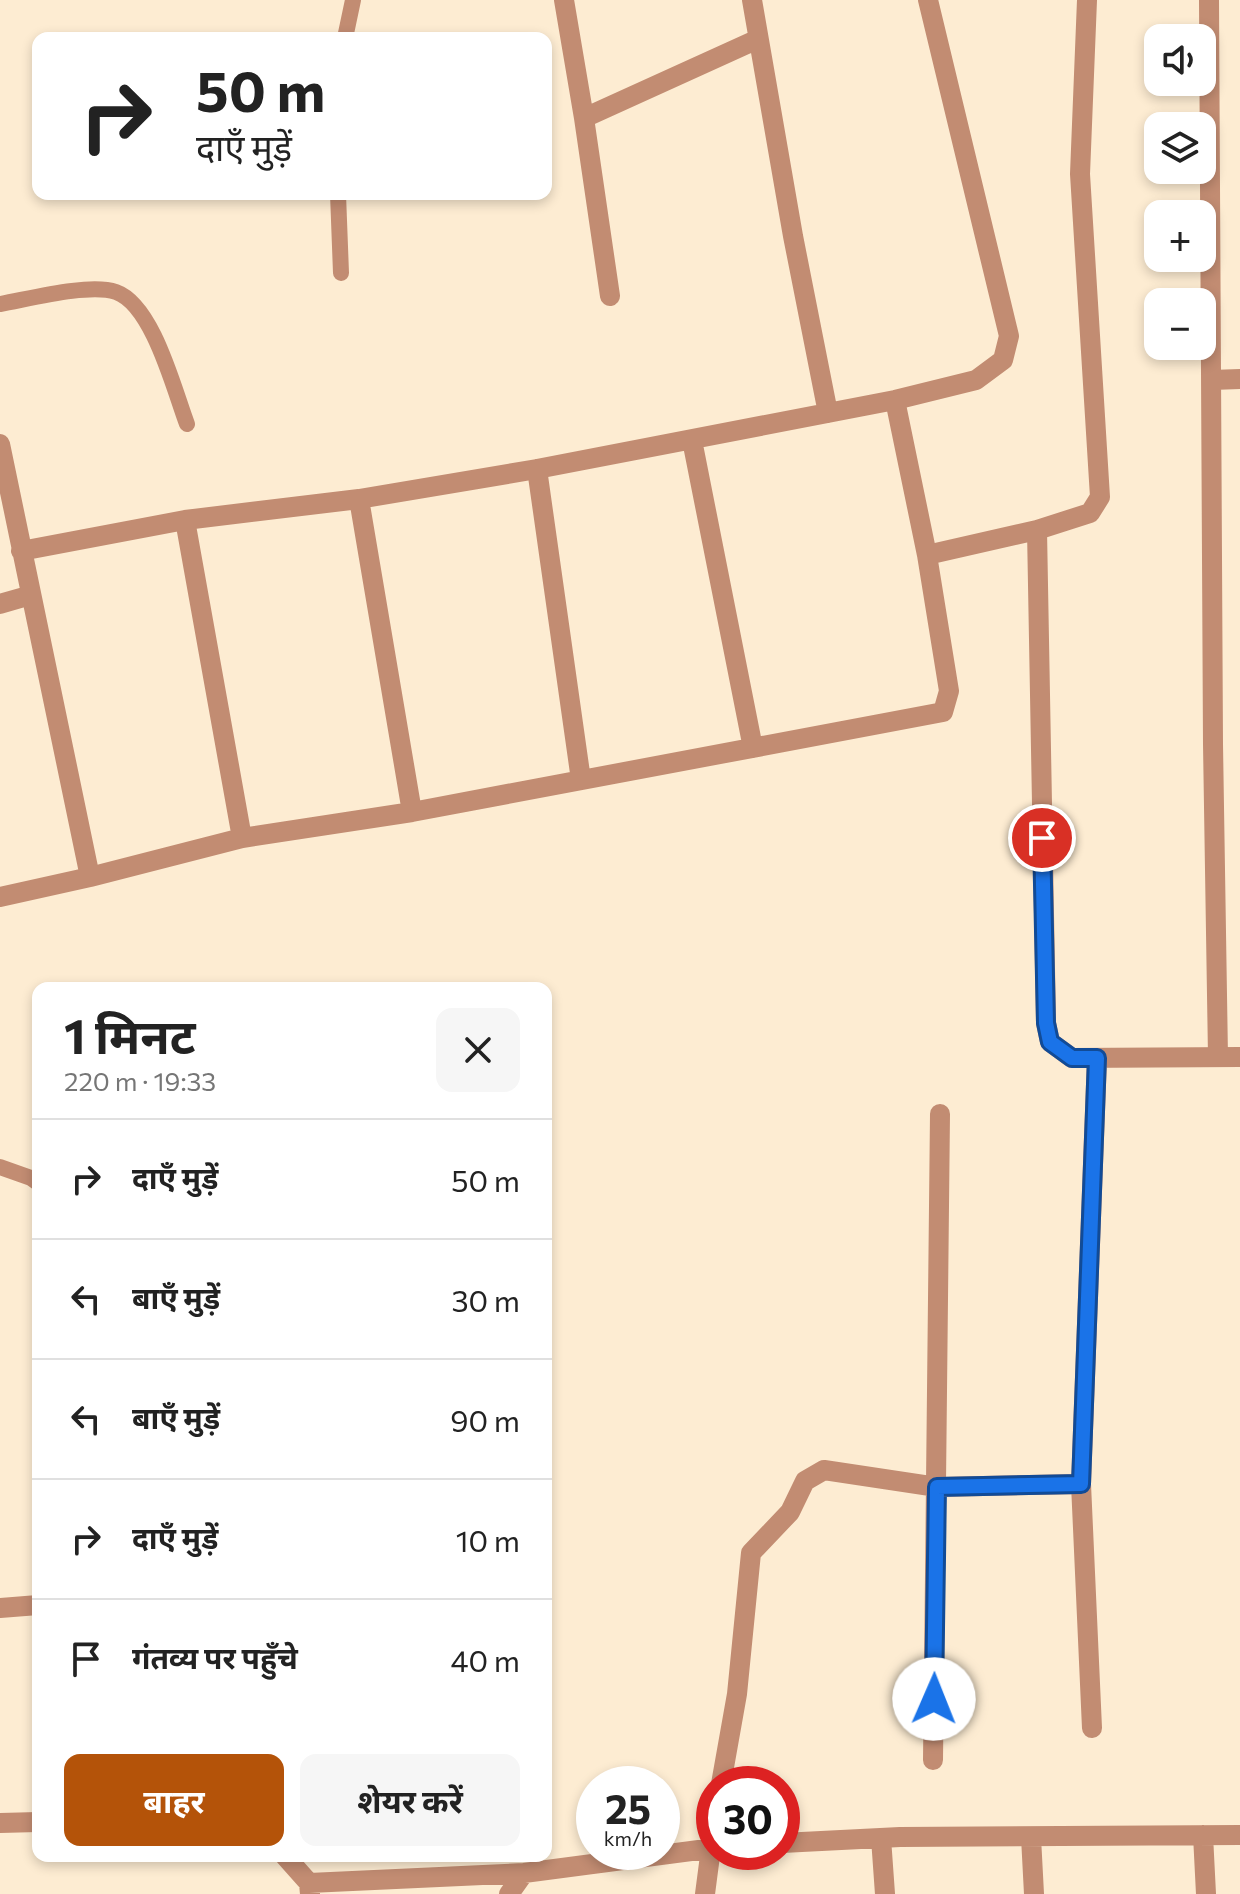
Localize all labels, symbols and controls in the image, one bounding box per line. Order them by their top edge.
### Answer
map controls [1144,24,1216,360]
button: sound [1144,24,1216,96]
text: 50 m [196,55,325,124]
icon: right [64,64,168,168]
button: layers [1144,112,1216,184]
text: दाएँ मुड़ें [196,124,292,168]
button: + [1144,200,1216,272]
button: − [1144,288,1216,360]
pin [1008,804,1076,872]
icon: arrive [1020,816,1064,860]
text: 1 मिनट [64,1005,196,1064]
button: close [436,1008,520,1092]
text: 220 m · 19:33 [64,1065,216,1096]
icon: right [64,1157,108,1201]
text: दाएँ मुड़ें [132,1158,218,1195]
text: 50 m [451,1161,520,1198]
icon: left [64,1277,108,1321]
text: बाएँ मुड़ें [132,1278,220,1315]
text: 30 m [451,1281,520,1318]
icon: left [64,1397,108,1441]
text: बाएँ मुड़ें [132,1398,220,1435]
text: 90 m [450,1401,520,1438]
icon: right [64,1517,108,1561]
text: दाएँ मुड़ें [132,1518,218,1555]
text: 10 m [456,1521,520,1558]
icon: arrive [64,1637,108,1681]
text: गंतव्य पर पहुँचे [132,1638,298,1675]
text: 40 m [451,1641,520,1678]
position arrow [892,1657,976,1741]
button: बाहर [64,1754,284,1846]
button: शेयर करें [300,1754,520,1846]
speed limit sign: 30 [696,1766,800,1870]
text: 25 [605,1783,651,1832]
text: km/h [604,1826,652,1850]

